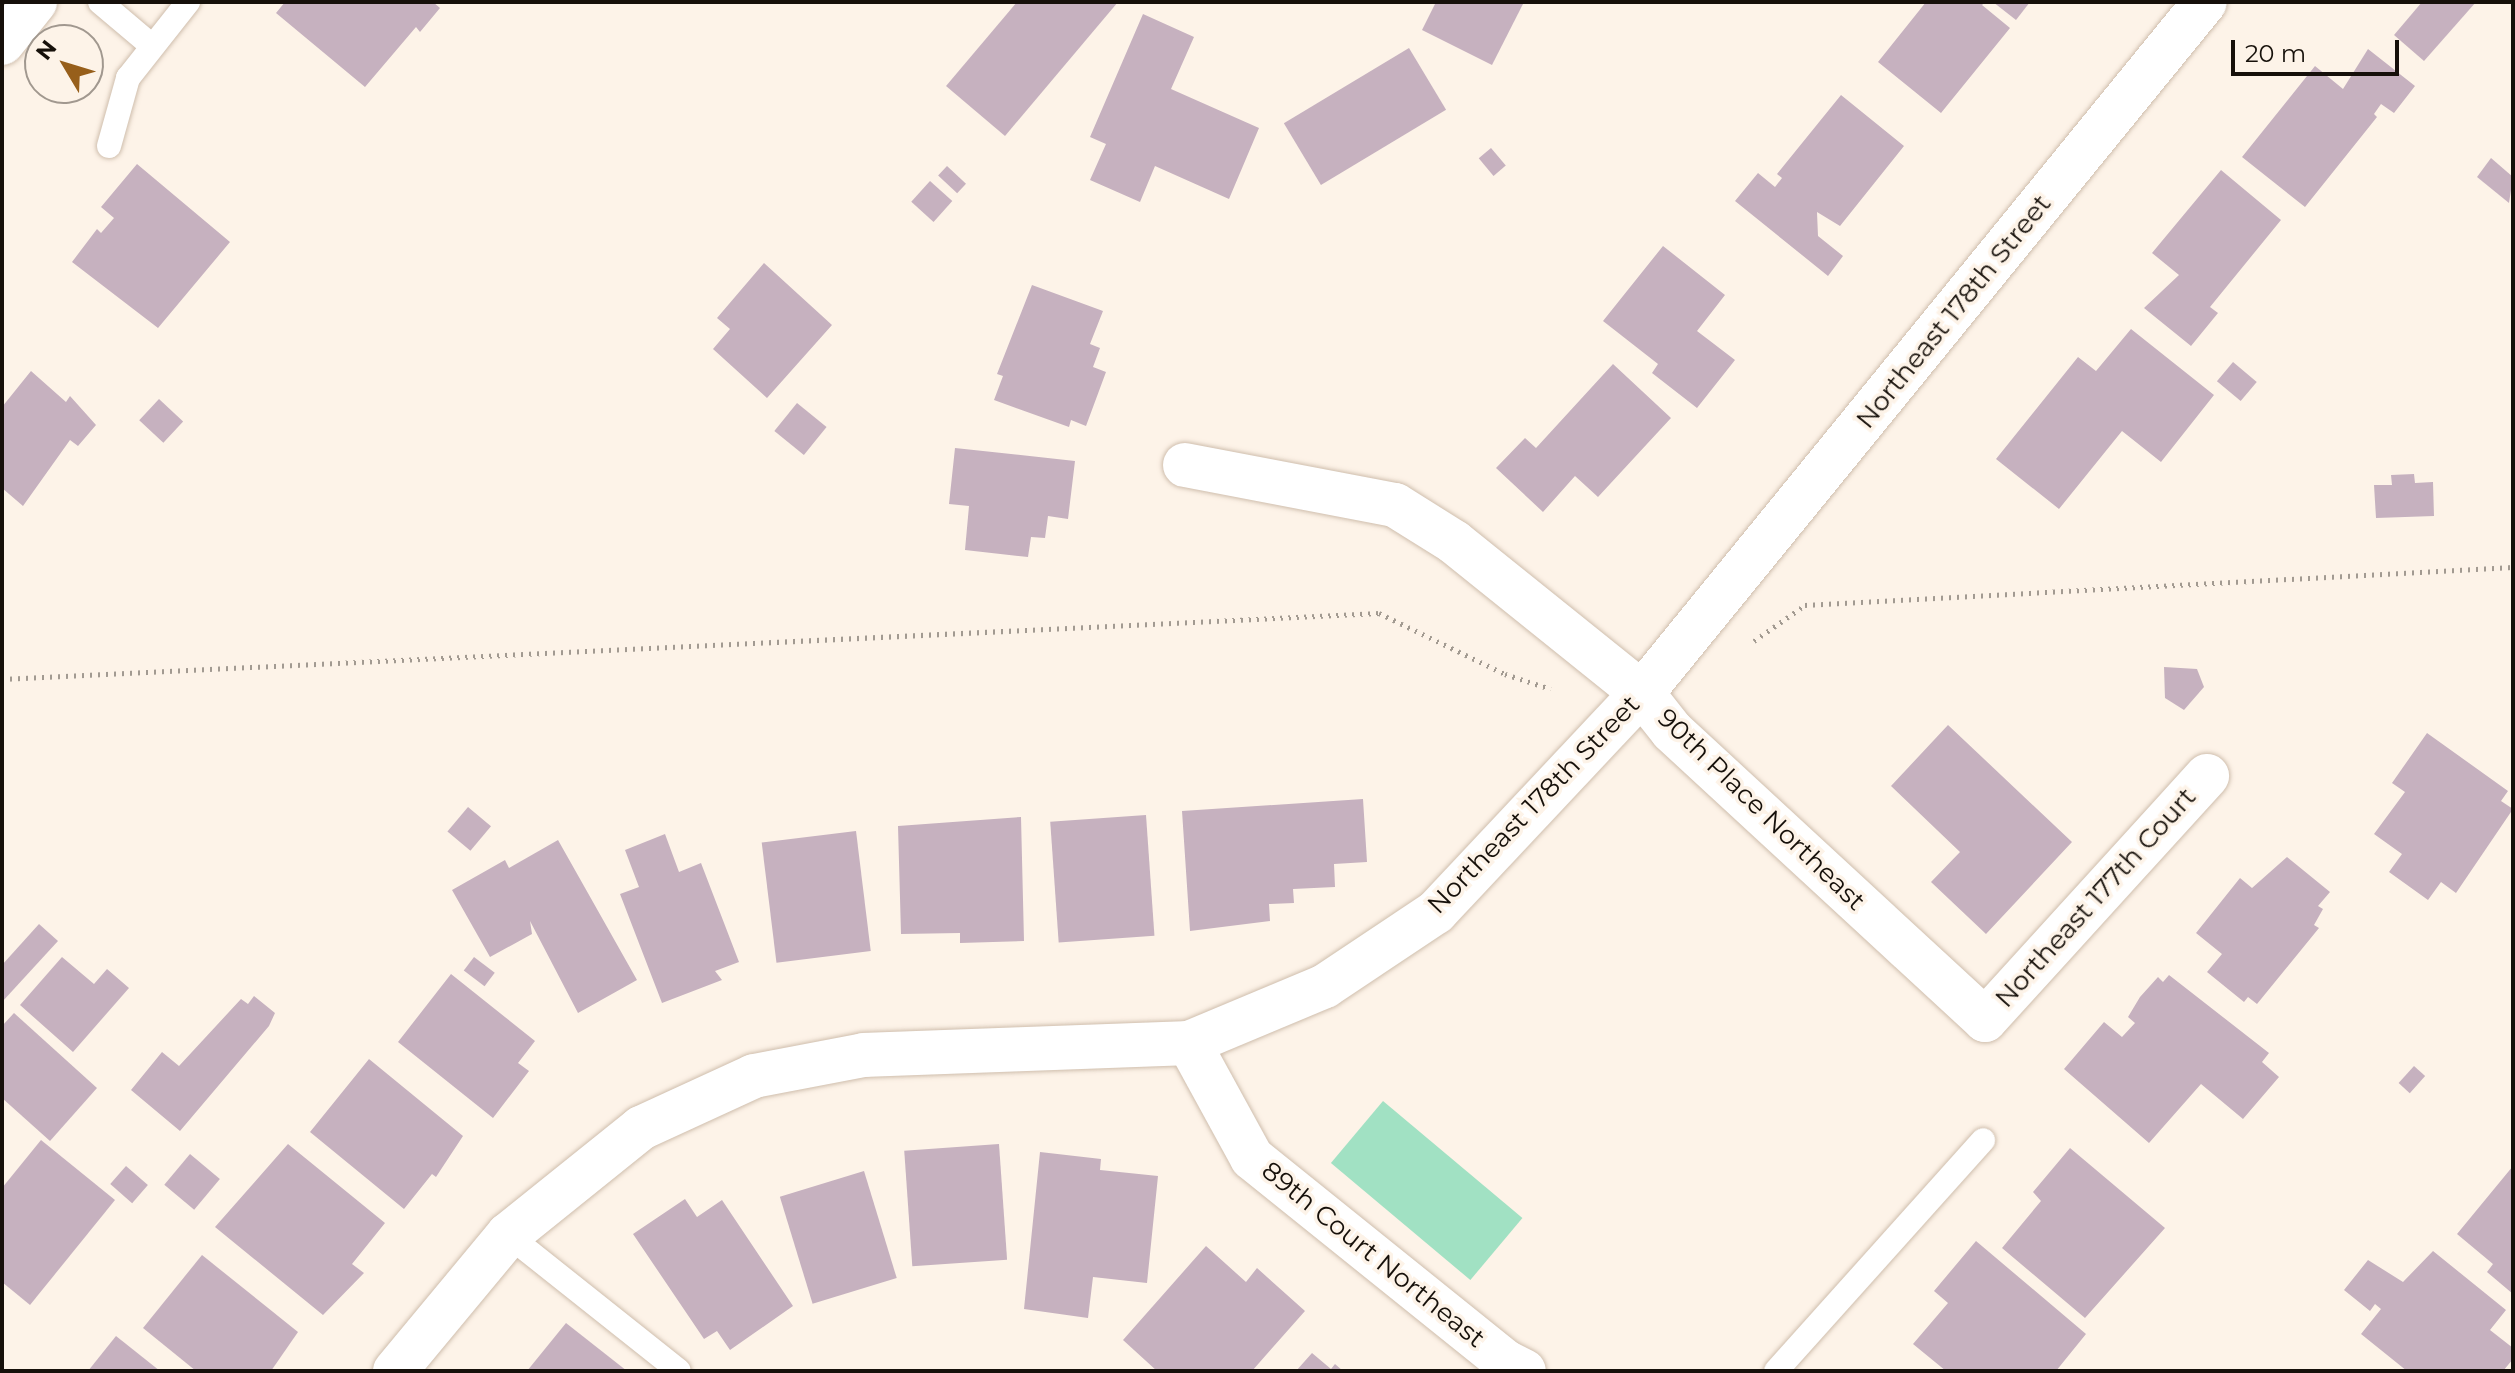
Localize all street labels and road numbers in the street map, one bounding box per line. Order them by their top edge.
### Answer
street label: Northeast 178th Street [1850,189,2058,435]
street label: Northeast 178th Street [1422,689,1646,921]
street label: 90th Place Northeast [1651,703,1871,917]
street label: Northeast 177th Court [1989,782,2203,1014]
street label: 89th Court Northeast [1255,1155,1491,1355]

